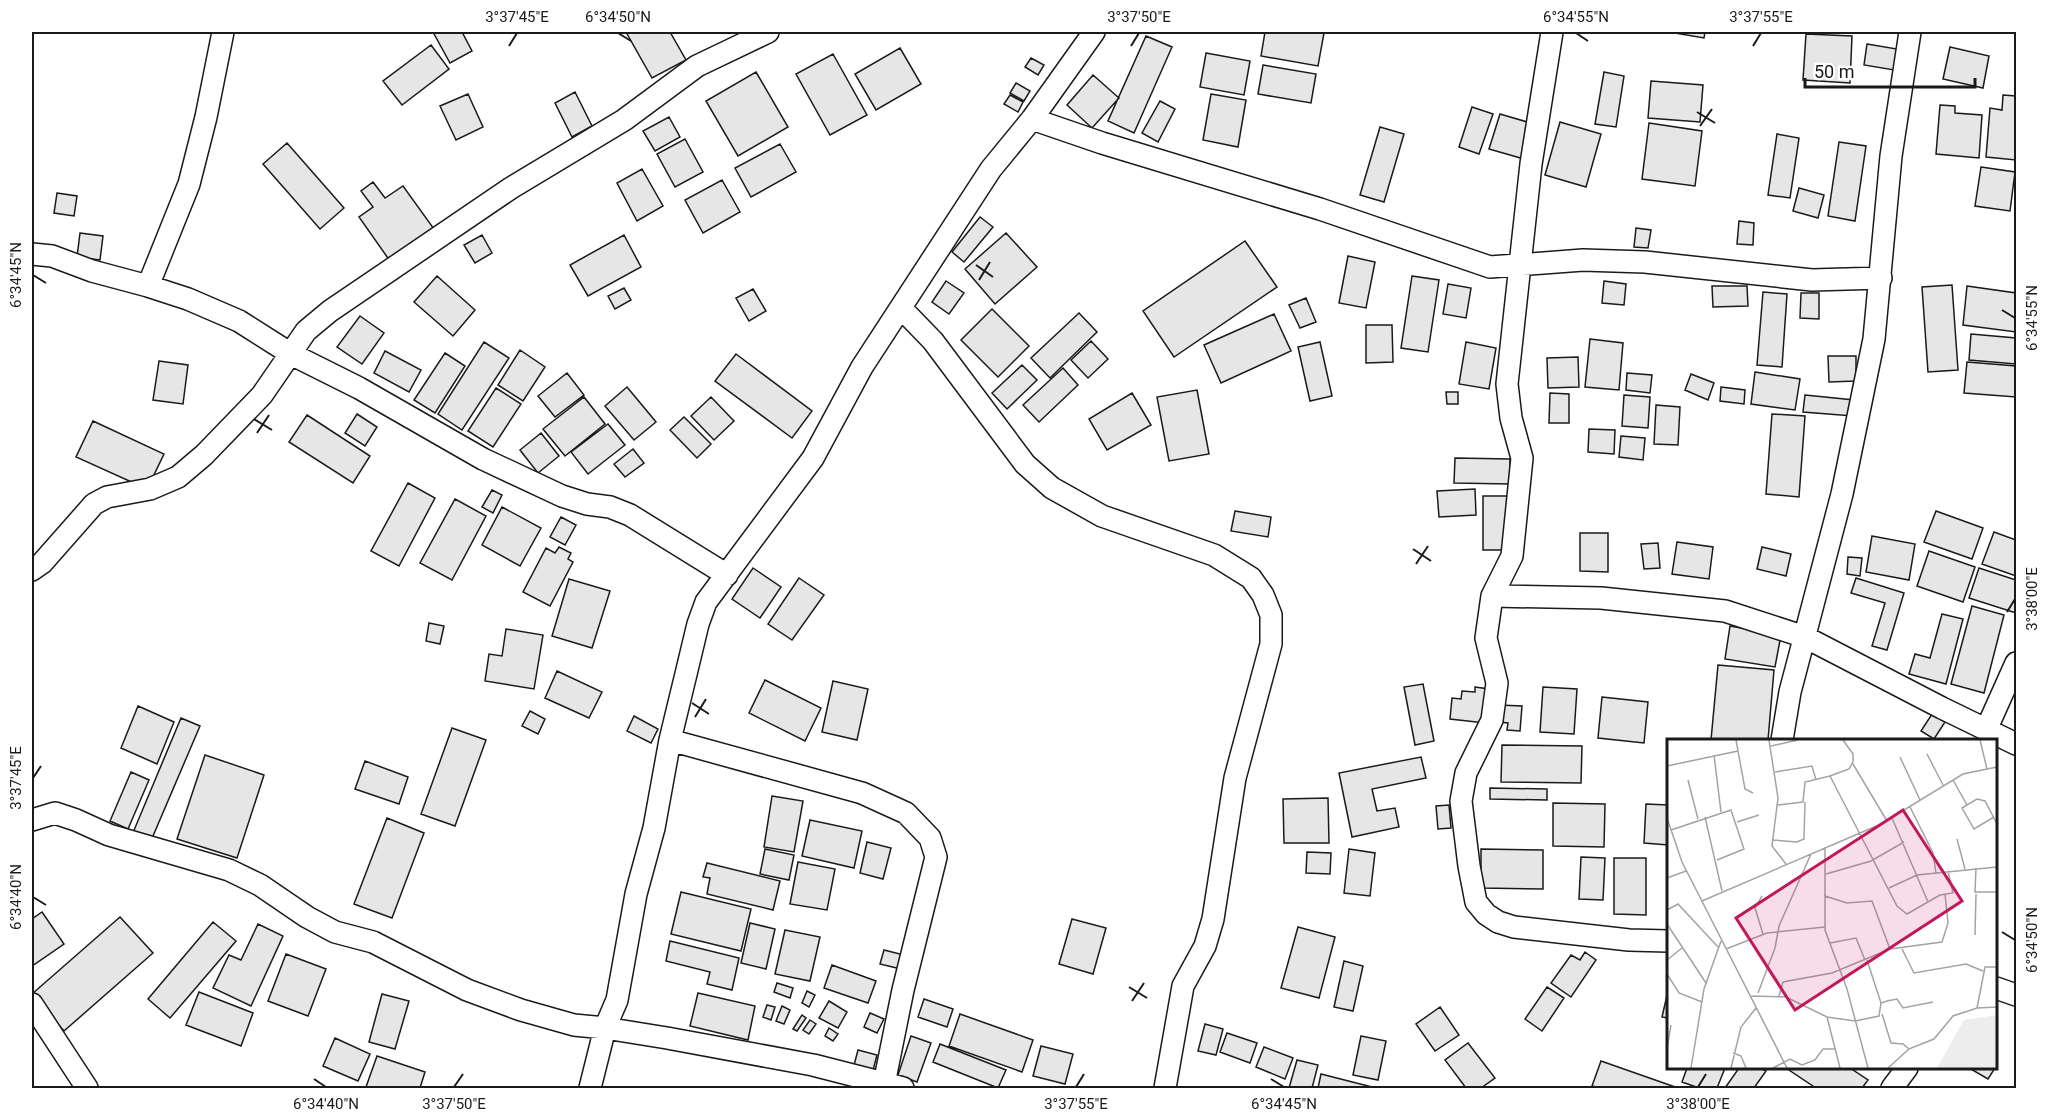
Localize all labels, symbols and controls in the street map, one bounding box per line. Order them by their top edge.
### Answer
text: 3°37'45"E [485,8,549,26]
text: 6°34'50"N [585,8,651,26]
text: 3°37'50"E [1107,8,1171,26]
text: 6°34'55"N [1543,8,1609,26]
text: 3°37'55"E [1729,8,1793,26]
scale bar [1805,51,1974,89]
text: 50 m [1814,61,1854,82]
text: 6°34'45"N [7,242,25,308]
text: 6°34'55"N [2023,285,2041,351]
text: 3°38'00"E [2023,567,2041,631]
inset map [1667,739,1997,1069]
text: 3°37'45"E [7,746,25,810]
text: 6°34'40"N [7,864,25,930]
text: 6°34'50"N [2023,907,2041,973]
text: 6°34'40"N [293,1095,359,1113]
text: 3°37'50"E [422,1095,486,1113]
text: 3°37'55"E [1044,1095,1108,1113]
text: 6°34'45"N [1251,1095,1317,1113]
text: 3°38'00"E [1666,1095,1730,1113]

